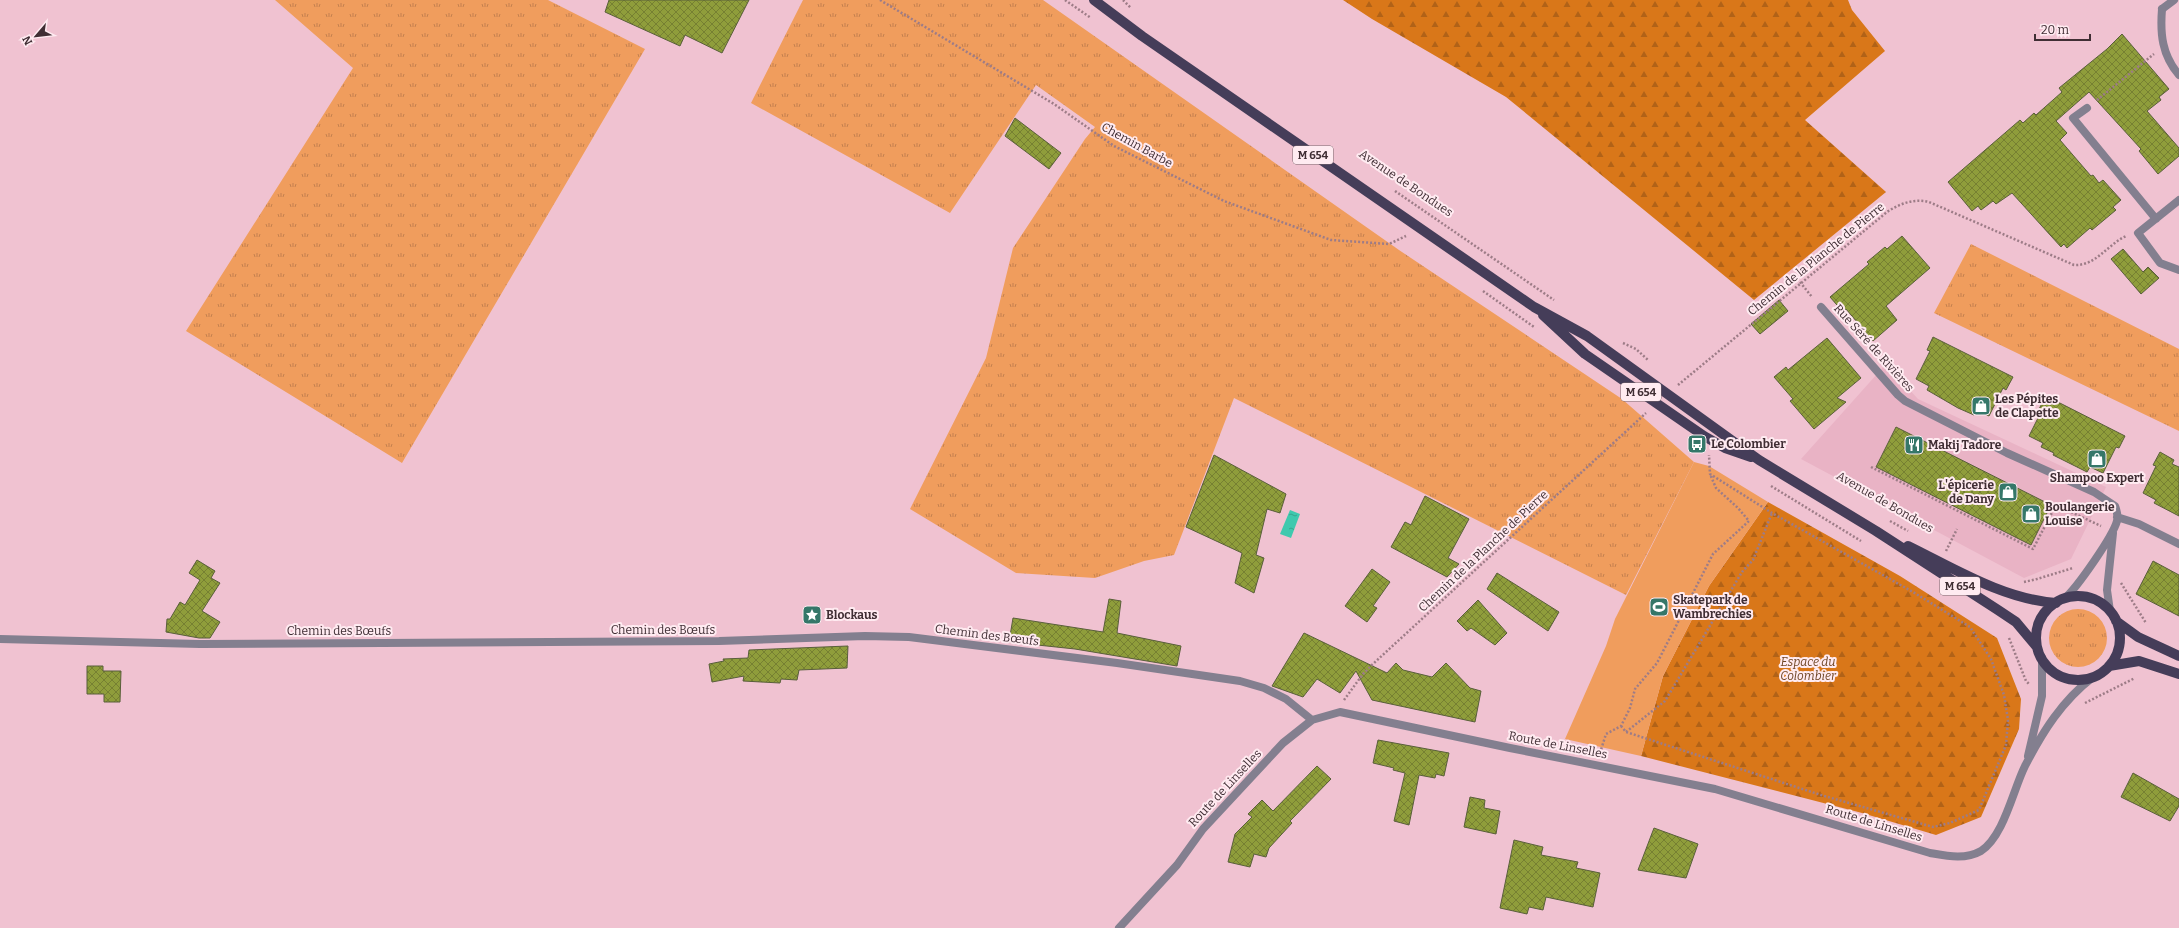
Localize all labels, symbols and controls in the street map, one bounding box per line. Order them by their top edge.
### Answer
north arrow [16,16,56,56]
scale bar [2035,16,2090,42]
text: 20 m [2041,23,2070,37]
text: N [20,33,35,47]
street label: Chemin Barbe [1099,120,1175,170]
road number: M 654 [1293,146,1333,164]
street label: Avenue de Bondues [1357,147,1456,220]
street label: Chemin de la Planche de Pierre [1745,200,1887,318]
street label: Rue Séré de Rivières [1831,301,1917,395]
road number: M 654 [1621,383,1661,401]
place label: Les Pépites de Clapette [1995,392,2059,420]
shop icon: Les Pépites de Clapette [1970,395,1992,417]
bus stop icon: Le Colombier [1686,433,1708,455]
restaurant icon: Makij Tadore [1903,434,1925,456]
place label: Le Colombier [1711,437,1786,451]
place label: Makij Tadore [1928,438,2002,453]
shop icon: Shampoo Expert [2086,448,2108,470]
street label: Avenue de Bondues [1834,469,1936,536]
place label: Shampoo Expert [2050,471,2144,485]
place label: L'épicerie de Dany [1938,478,1994,506]
shop icon: L'épicerie de Dany [1997,481,2019,503]
street label: Chemin de la Planche de Pierre [1415,487,1551,615]
place label: Boulangerie Louise [2045,500,2115,528]
shop icon: Boulangerie Louise [2020,503,2042,525]
road number: M 654 [1940,577,1980,595]
place label: Skatepark de Wambrechies [1673,593,1752,621]
sports icon: Skatepark de Wambrechies [1648,596,1670,618]
place icon: Blockaus [801,604,823,626]
place label: Blockaus [826,608,878,622]
street label: Chemin des Bœufs [934,622,1040,648]
street label: Chemin des Bœufs [611,623,716,637]
street label: Chemin des Bœufs [287,624,392,638]
park label: Espace du Colombier [1780,655,1837,683]
street label: Route de Linselles [1507,729,1609,761]
street label: Route de Linselles [1186,746,1265,829]
street label: Route de Linselles [1824,802,1924,844]

